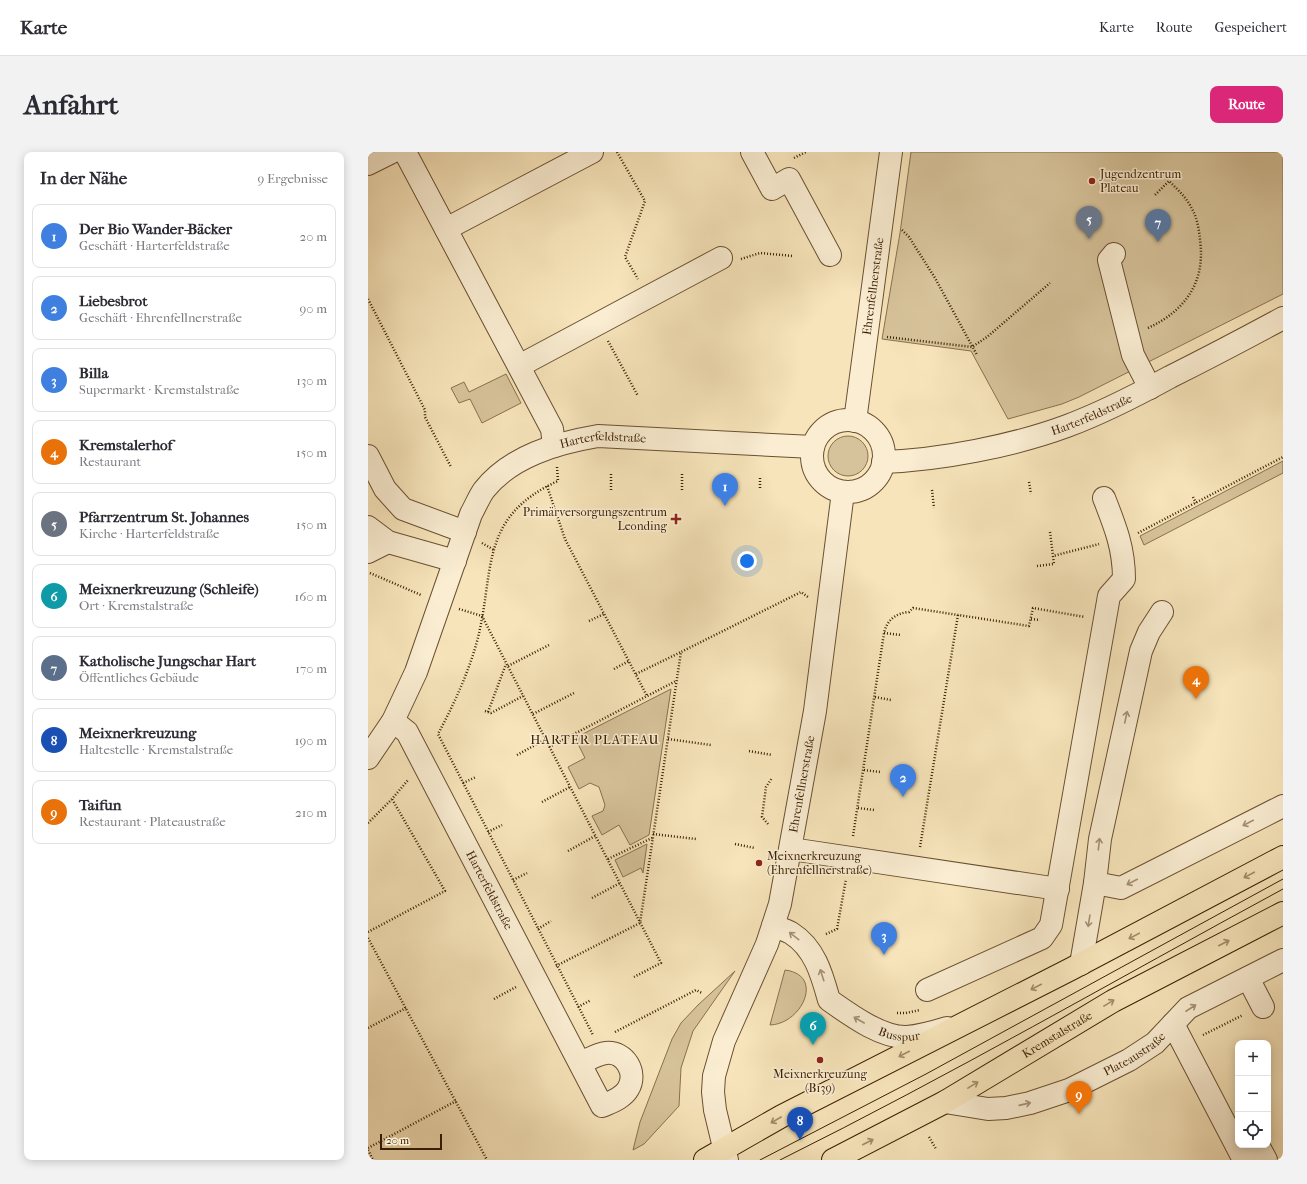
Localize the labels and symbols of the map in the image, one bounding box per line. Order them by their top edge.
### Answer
place label: Jugendzentrum Plateau [1099,167,1181,195]
marker: Jugendzentrum Plateau [1087,176,1097,186]
pin: 5 [1076,206,1102,239]
pin: 7 [1145,209,1171,242]
street label: Ehrenfellnerstraße [860,237,887,336]
street label: Harterfeldstraße [1049,391,1134,438]
street label: Harterfeldstraße [558,428,647,451]
pin: 1 [712,473,738,506]
place label: Primärversorgungszentrum Leonding [523,505,668,533]
marker: Primärversorgungszentrum Leonding [670,513,682,525]
your location [737,551,757,571]
pin: 4 [1183,666,1209,699]
one-way arrow [1123,710,1131,723]
district label: HARTER PLATEAU [530,732,660,747]
street label: Ehrenfellnerstraße [786,734,817,834]
pin: 2 [890,764,916,797]
one-way arrow [1242,819,1254,827]
one-way arrow [1096,838,1103,851]
street label: Harterfeldstraße [463,848,516,932]
place label: Meixnerkreuzung (Ehrenfellnerstraße) [767,849,872,877]
marker: Meixnerkreuzung (Ehrenfellnerstraße) [754,858,764,868]
one-way arrow [1243,872,1255,879]
one-way arrow [1127,879,1139,886]
one-way arrow [1085,914,1093,927]
pin: 3 [871,922,897,955]
one-way arrow [788,932,799,940]
one-way arrow [1128,933,1140,940]
one-way arrow [1218,939,1230,946]
one-way arrow [818,968,825,981]
one-way arrow [1031,984,1043,991]
one-way arrow [1103,999,1115,1007]
one-way arrow [1185,1003,1197,1011]
street label: Kremstalstraße [1020,1008,1095,1061]
pin: 6 [800,1012,826,1045]
one-way arrow [853,1015,865,1023]
street label: Busspur [877,1024,922,1044]
street label: Plateaustraße [1101,1029,1168,1079]
one-way arrow [898,1051,910,1059]
marker: Meixnerkreuzung (B139) [815,1055,825,1065]
place label: Meixnerkreuzung (B139) [773,1067,868,1095]
one-way arrow [967,1081,978,1089]
pin: 9 [1066,1081,1092,1114]
one-way arrow [1018,1100,1031,1108]
pin: 8 [787,1107,813,1140]
one-way arrow [770,1116,782,1124]
scale bar [380,1132,442,1151]
one-way arrow [862,1138,874,1145]

